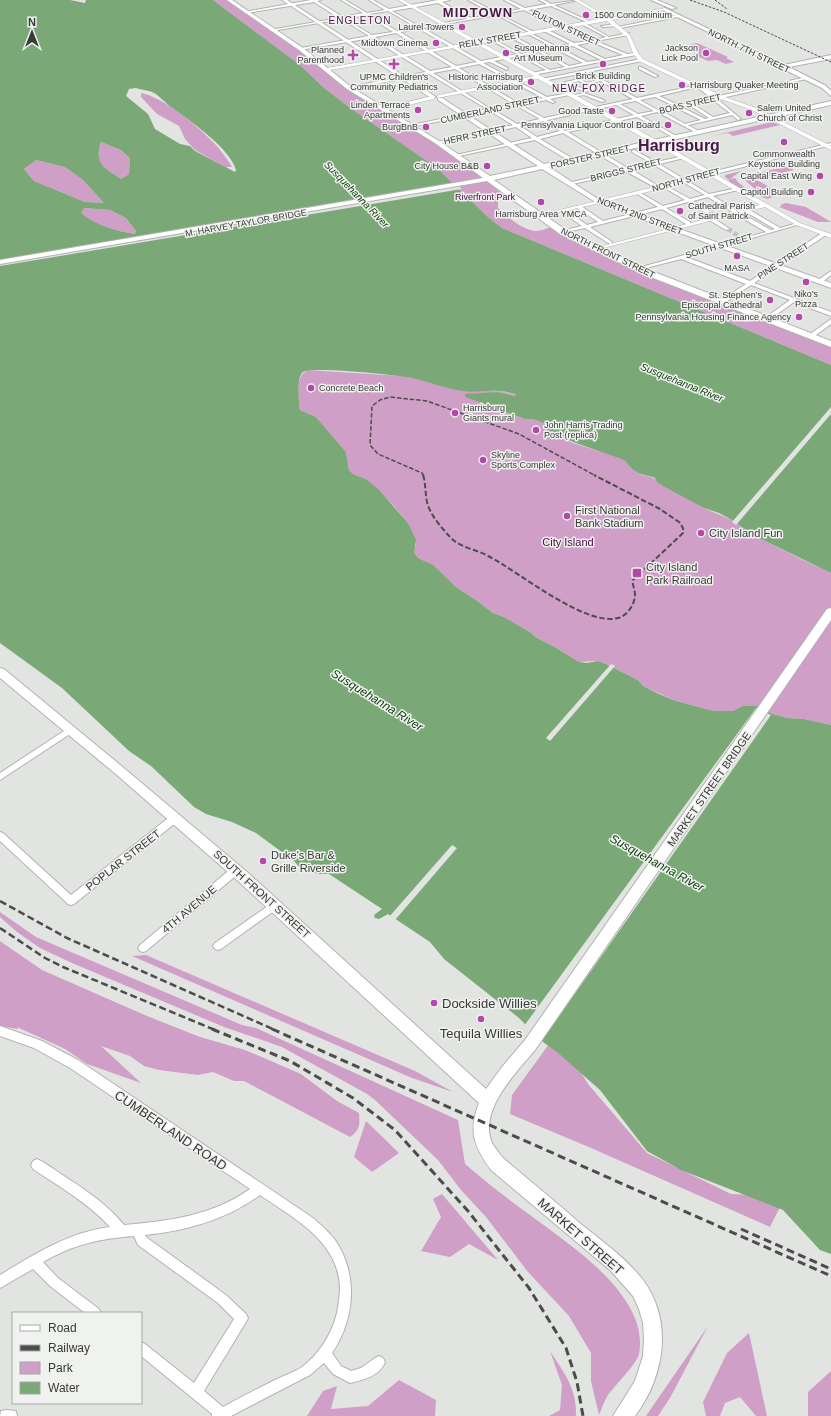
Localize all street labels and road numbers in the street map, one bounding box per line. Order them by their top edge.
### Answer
street label: FULTON STREET [531,8,602,48]
street label: NORTH 7TH STREET [707,27,792,75]
street label: REILY STREET [458,30,522,50]
street label: BOAS STREET [658,92,722,116]
street label: CUMBERLAND STREET [440,95,541,125]
street label: HERR STREET [443,123,508,146]
street label: FORSTER STREET [549,143,631,171]
street label: BRIGGS STREET [589,156,663,184]
street label: NORTH STREET [651,166,722,194]
street label: NORTH 2ND STREET [596,195,684,237]
street label: M. HARVEY TAYLOR BRIDGE [184,207,308,239]
street label: NORTH FRONT STREET [559,226,657,280]
street label: SOUTH STREET [684,231,754,260]
street label: PINE STREET [756,240,811,281]
street label: MARKET STREET BRIDGE [665,729,753,849]
street label: POPLAR STREET [83,827,163,893]
street label: SOUTH FRONT STREET [211,847,313,941]
street label: 4TH AVENUE [159,883,219,935]
street label: CUMBERLAND ROAD [112,1087,230,1174]
street label: MARKET STREET [535,1195,627,1278]

